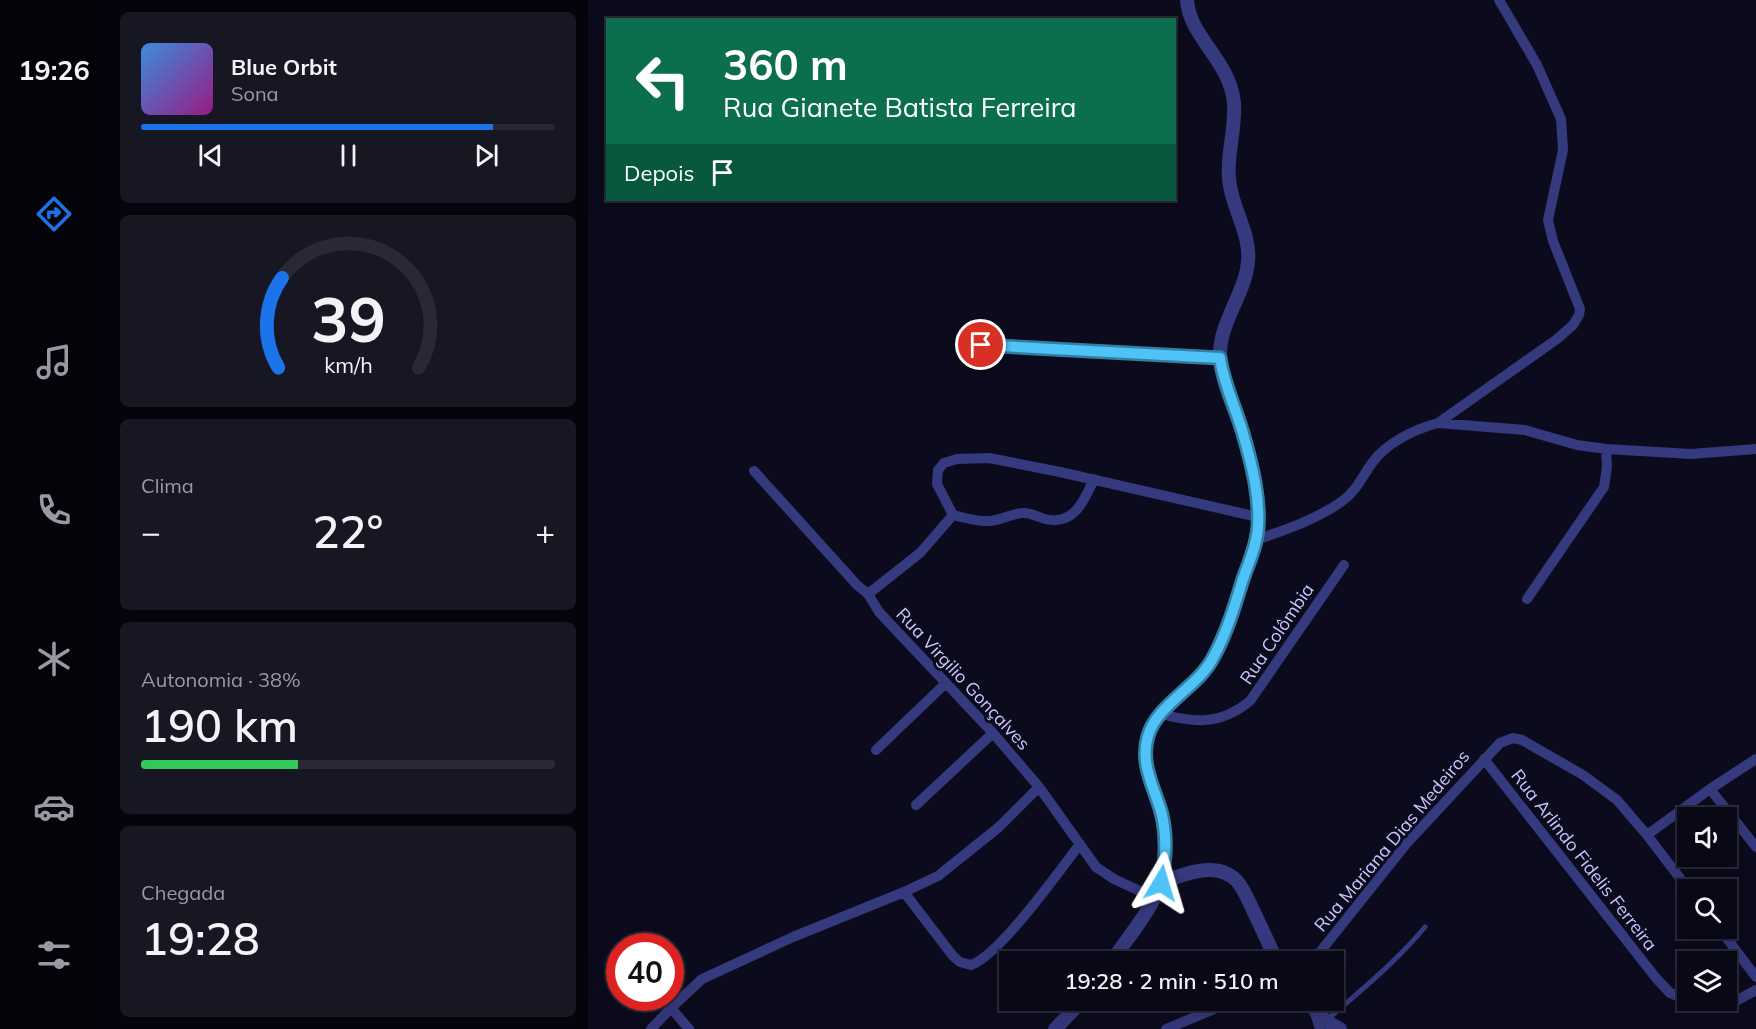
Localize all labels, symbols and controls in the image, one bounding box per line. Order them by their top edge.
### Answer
text: 360 m [723,38,848,91]
icon: left [624,42,702,120]
text: 19:26 [18,53,90,87]
text: Blue Orbit [231,53,337,81]
text: Sona [231,81,279,106]
text: Rua Gianete Batista Ferreira [723,90,1077,124]
icon: previous [194,139,227,172]
icon: pause [332,139,365,172]
icon: next [470,139,503,172]
icon: arrive [706,156,739,189]
text: Depois [624,159,694,187]
icon: directions [33,193,75,235]
text: 39 [311,279,385,358]
pin [955,319,1006,370]
icon: arrive [964,328,997,361]
icon: music [33,341,75,383]
text: km/h [324,352,372,379]
text: Clima [141,473,194,498]
icon: phone [33,489,75,531]
text: 22° [313,503,383,559]
text: − [141,511,161,552]
text: + [535,511,555,552]
street label: Rua Colômbia [1234,579,1319,688]
street label: Rua Virgilio Gonçalves [891,603,1035,755]
icon: climate [33,638,75,680]
text: Autonomia · 38% [141,667,301,692]
text: 190 km [141,697,298,753]
street label: Rua Mariana Dias Medeiros [1309,745,1474,936]
street label: Rua Arlindo Fidelis Ferreira [1506,764,1662,955]
icon: car [33,786,75,828]
map controls [1677,807,1737,1011]
button: sound [1677,807,1737,867]
position arrow [1129,851,1193,915]
button: search [1677,879,1737,939]
text: Chegada [141,880,225,905]
text: 19:28 [141,910,260,966]
speed limit sign: 40 [606,933,684,1011]
icon: filters [33,934,75,976]
button: layers [1677,951,1737,1011]
text: 19:28 · 2 min · 510 m [1064,967,1279,995]

